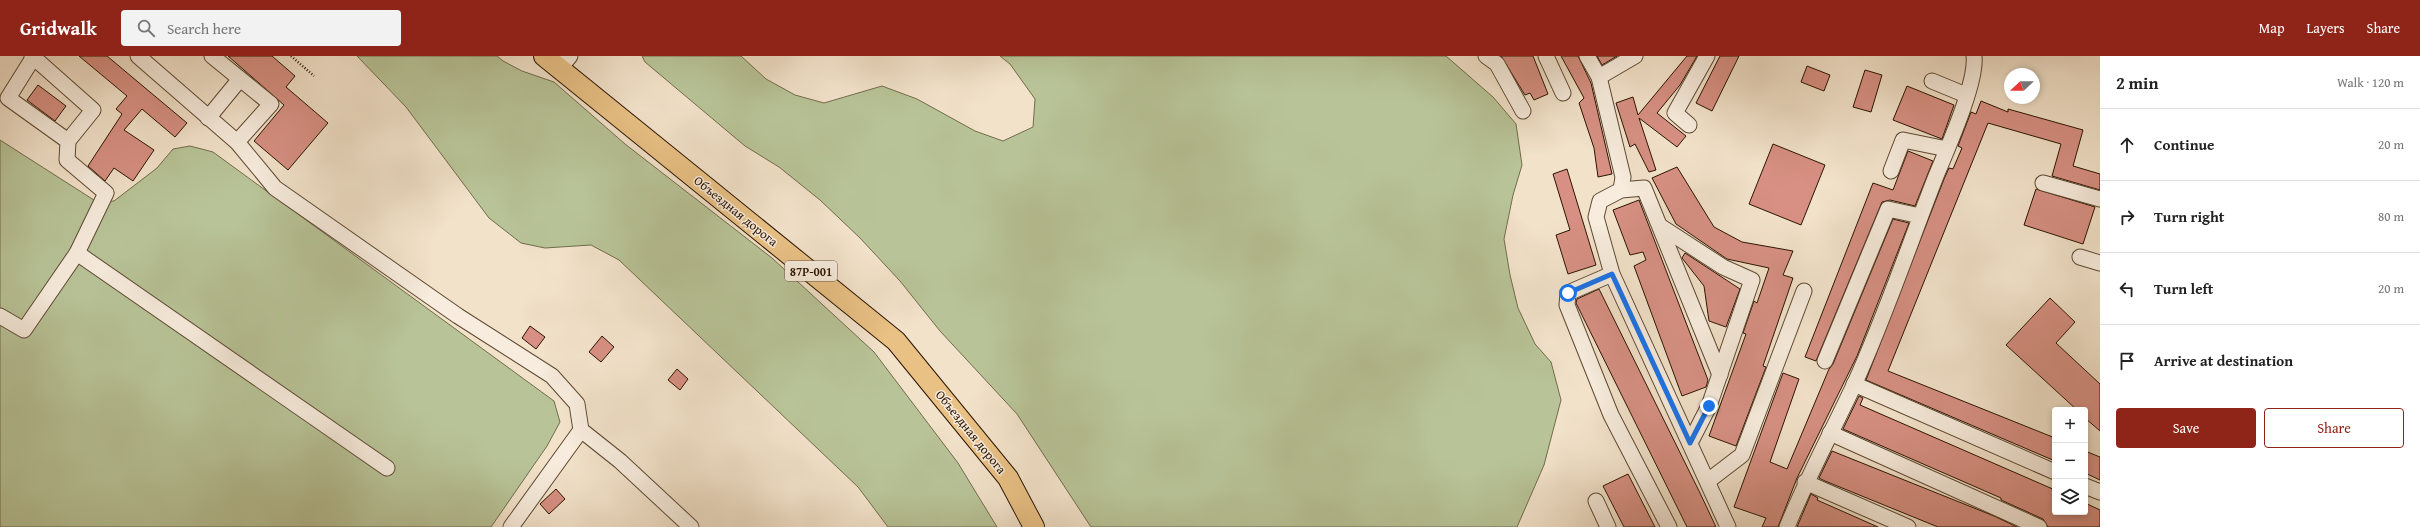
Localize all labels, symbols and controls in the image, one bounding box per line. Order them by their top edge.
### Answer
search box [121,10,401,46]
text: Gridwalk [20,14,97,42]
icon: search [135,17,157,39]
text: Search here [167,18,241,39]
text: Map [2259,18,2285,38]
text: Layers [2307,18,2345,38]
text: Share [2367,18,2400,38]
north arrow [2004,68,2040,104]
text: 2 min [2116,70,2158,95]
text: Walk · 120 m [2337,73,2404,92]
icon: ahead [2116,134,2138,156]
text: Continue [2154,134,2215,155]
text: 20 m [2378,135,2404,154]
street label: Объездная дорога [690,171,783,251]
icon: right [2116,206,2138,228]
text: Turn right [2154,206,2225,227]
text: 80 m [2378,207,2404,226]
road number: 87Р-001 [785,261,837,281]
icon: left [2116,278,2138,300]
text: Turn left [2154,278,2213,299]
text: 20 m [2378,279,2404,298]
route start [1559,284,1577,302]
icon: arrive [2116,350,2138,372]
text: Arrive at destination [2154,350,2293,371]
street label: Объездная дорога [931,386,1011,479]
route end [1700,397,1718,415]
map controls [2052,407,2088,515]
button: + [2052,407,2088,443]
button: Save [2116,408,2256,448]
button: Share [2264,408,2404,448]
button: − [2052,443,2088,479]
button: layers [2052,479,2088,515]

